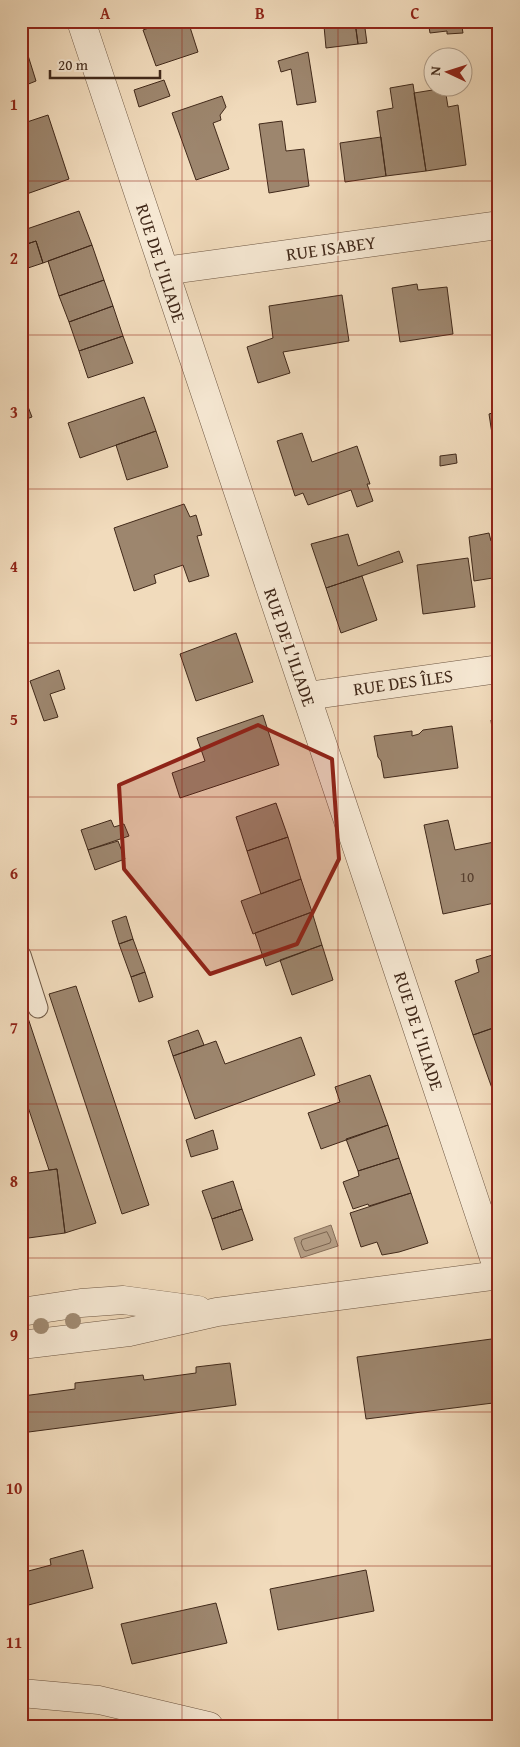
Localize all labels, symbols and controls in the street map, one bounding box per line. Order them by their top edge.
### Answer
text: A [100,1,111,25]
text: B [255,1,265,25]
text: C [410,1,420,25]
scale bar [50,48,160,80]
north arrow [422,48,472,98]
text: 20 m [58,54,89,75]
text: N [425,65,445,76]
text: 1 [10,92,18,116]
street label: RUE DE L'ILIADE [129,200,193,326]
street label: RUE ISABEY [284,228,378,268]
text: 2 [10,246,18,270]
text: 3 [10,400,18,424]
text: 4 [10,554,18,578]
street label: RUE DE L'ILIADE [257,584,323,710]
street label: RUE DES ÎLES [351,662,455,702]
text: 5 [10,707,18,731]
text: 6 [10,861,18,885]
house number: 10 [460,866,474,887]
street label: RUE DE L'ILIADE [387,968,451,1094]
text: 7 [10,1015,18,1039]
text: 8 [10,1169,18,1193]
text: 9 [10,1323,18,1347]
text: 10 [6,1476,22,1500]
text: 11 [6,1630,22,1654]

